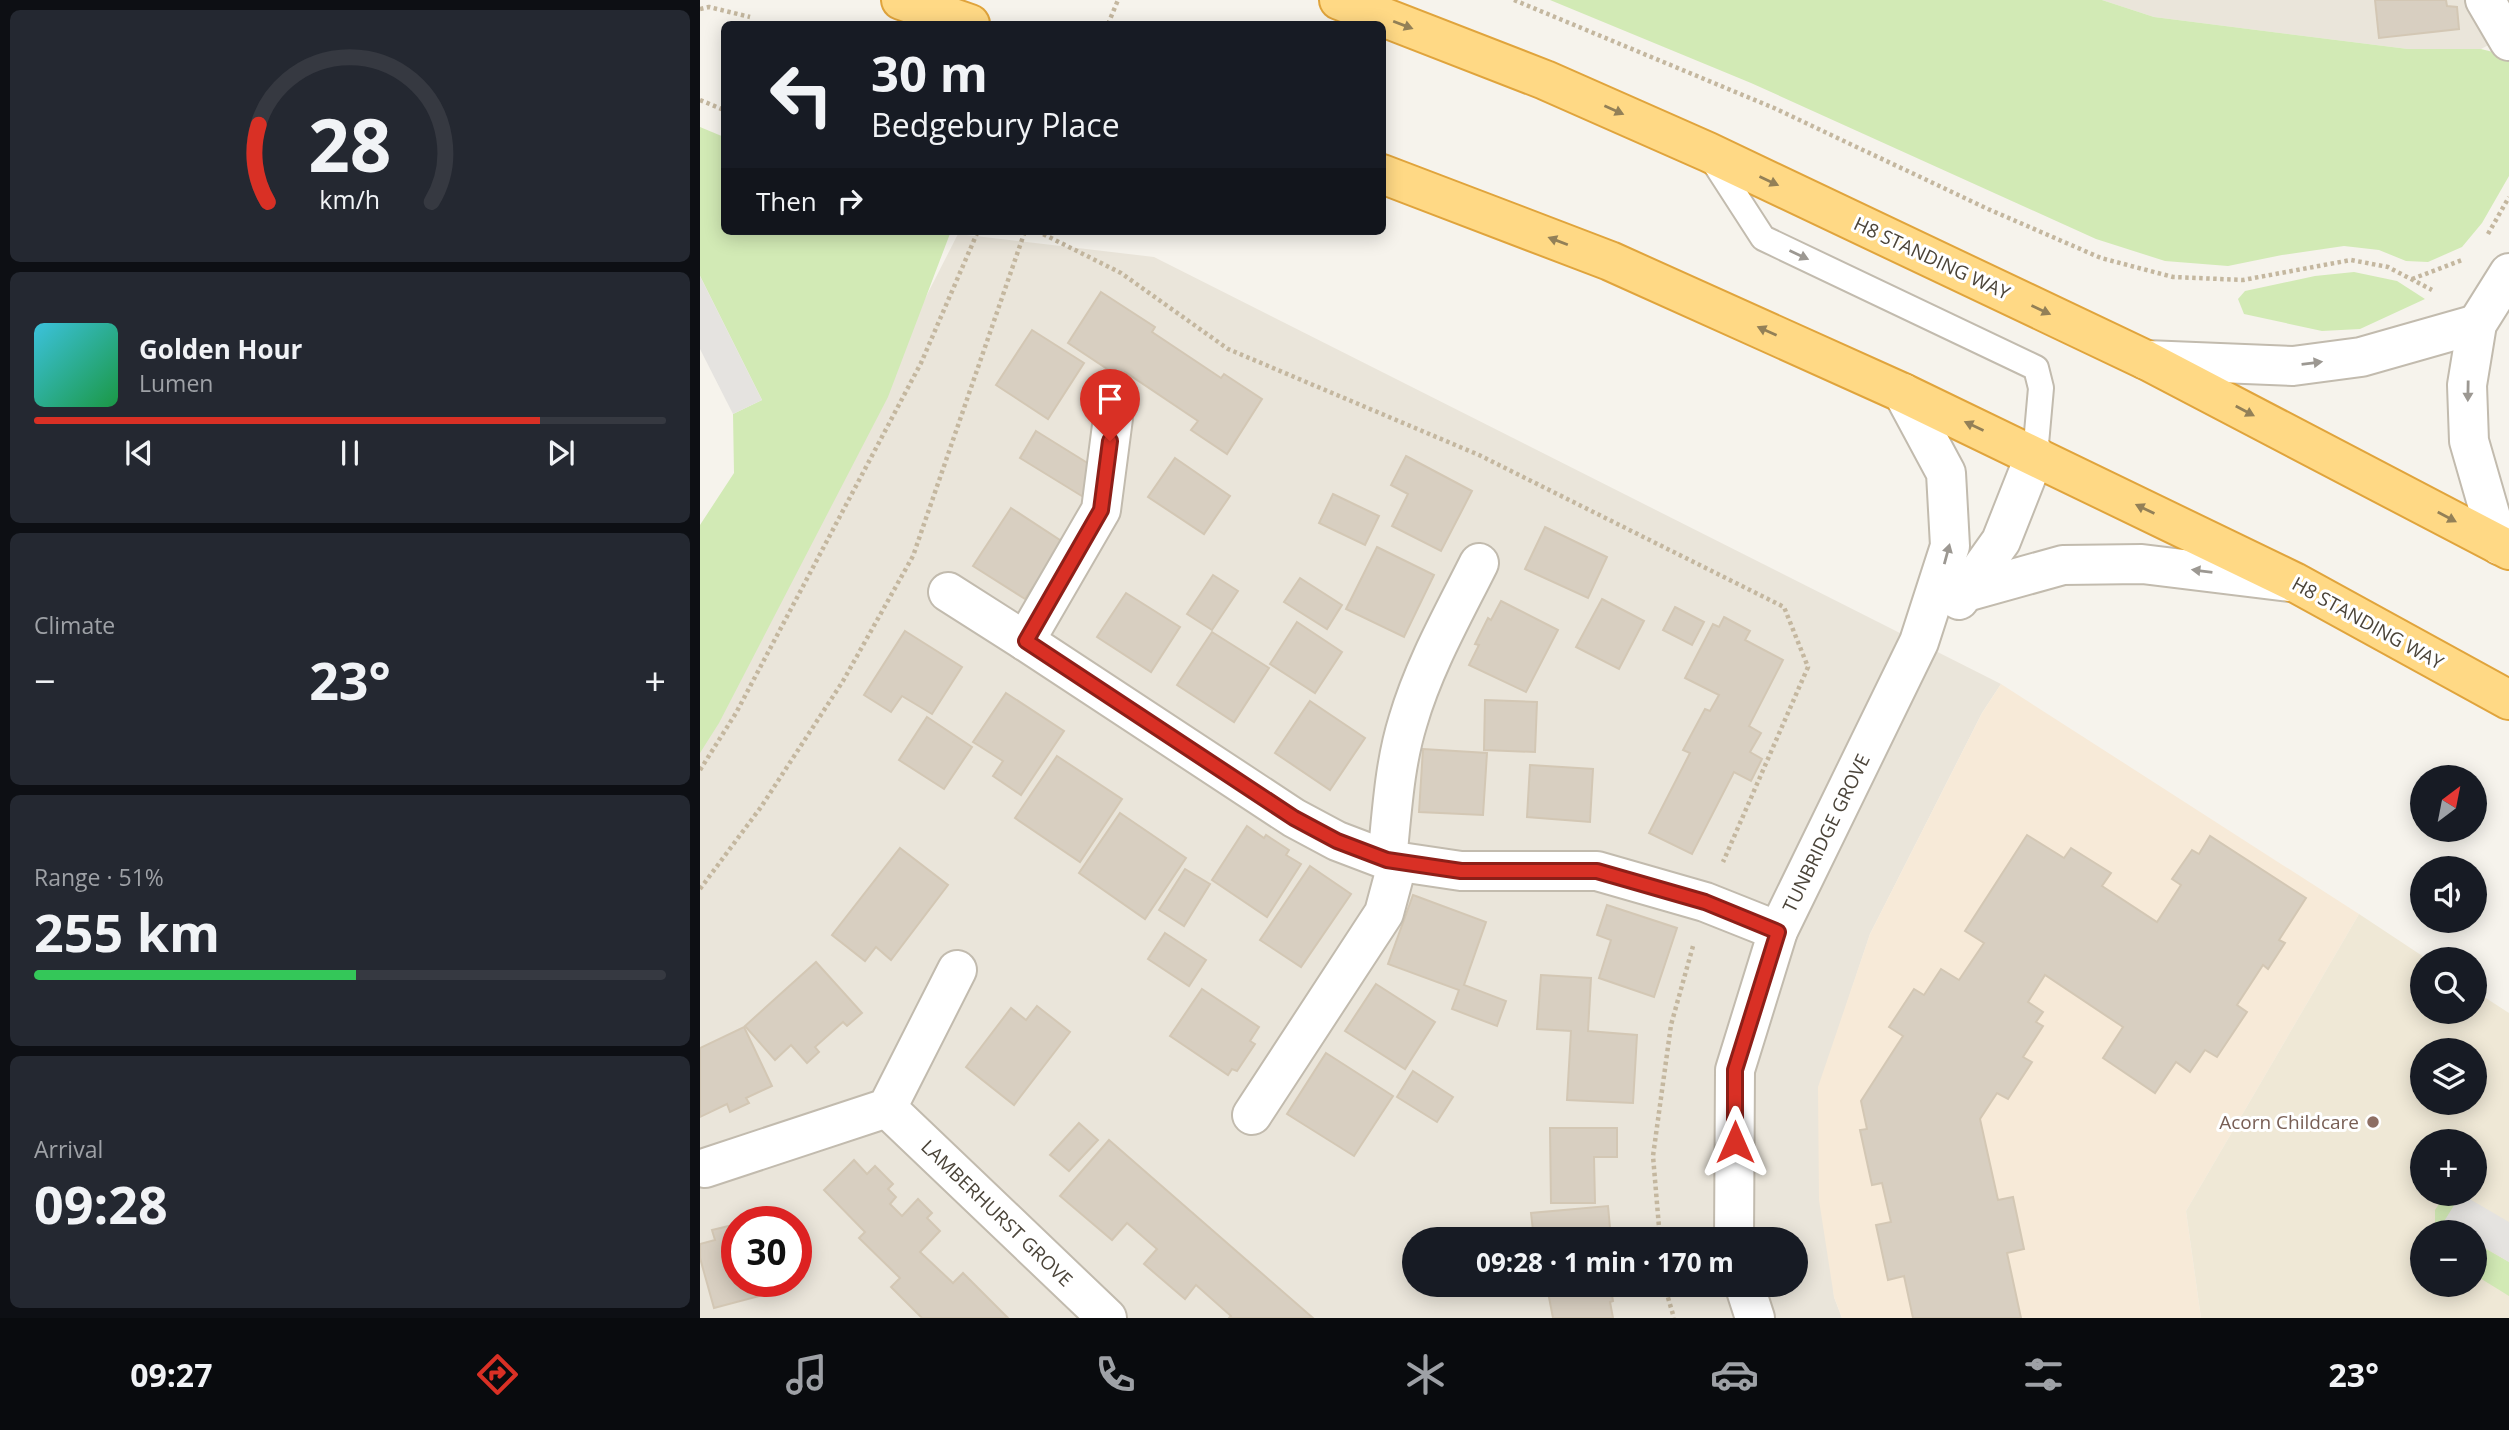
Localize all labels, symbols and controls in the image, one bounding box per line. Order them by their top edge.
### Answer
one-way arrow [1392,19,1413,30]
text: 30 m [871,40,988,106]
icon: left [756,49,847,140]
text: 28 [308,94,392,193]
text: Bedgebury Place [871,103,1120,146]
one-way arrow [1603,105,1624,116]
one-way arrow [1759,176,1779,187]
text: km/h [320,182,380,216]
icon: right [831,182,869,220]
text: Then [756,183,817,219]
street label: H8 STANDING WAY [1850,210,2015,306]
one-way arrow [1548,235,1569,246]
one-way arrow [1789,249,1809,261]
one-way arrow [2031,304,2051,316]
one-way arrow [1757,326,1777,337]
text: Golden Hour [139,331,302,367]
one-way arrow [2301,358,2323,369]
text: Lumen [139,367,213,399]
pin [1080,369,1140,441]
icon: arrive [1091,380,1129,418]
one-way arrow [2462,380,2473,402]
one-way arrow [2235,406,2255,417]
one-way arrow [1964,420,1984,432]
icon: previous [120,434,158,472]
icon: pause [331,434,369,472]
icon: next [542,434,580,472]
one-way arrow [2135,504,2155,515]
one-way arrow [2437,511,2456,523]
one-way arrow [1942,542,1953,564]
one-way arrow [2191,566,2213,577]
street label: H8 STANDING WAY [2288,571,2449,676]
text: Climate [34,609,115,641]
text: 23° [309,644,391,715]
text: − [34,654,56,706]
text: + [644,654,666,706]
street label: TUNBRIDGE GROVE [1776,749,1876,917]
north arrow [2410,765,2487,842]
map controls [2410,765,2487,1297]
button: sound [2410,856,2487,933]
text: Range · 51% [34,861,164,893]
text: 255 km [34,896,220,967]
button: search [2410,947,2487,1024]
button: layers [2410,1038,2487,1115]
position arrow [1698,1105,1772,1179]
place label: Acorn Childcare [2219,1109,2359,1135]
marker: Acorn Childcare [2365,1114,2381,1130]
button: + [2410,1129,2487,1206]
text: Arrival [34,1133,103,1165]
street label: LAMBERHURST GROVE [916,1134,1078,1292]
text: 09:28 [34,1168,168,1239]
speed limit sign: 30 [721,1206,812,1297]
button: − [2410,1220,2487,1297]
text: 09:28 · 1 min · 170 m [1476,1244,1734,1280]
icon: directions [473,1350,522,1399]
icon: music [782,1350,831,1399]
icon: phone [1091,1350,1140,1399]
icon: climate [1401,1350,1450,1399]
icon: car [1710,1350,1759,1399]
icon: filters [2019,1350,2068,1399]
text: 09:27 [130,1353,212,1396]
text: 23° [2329,1353,2379,1396]

